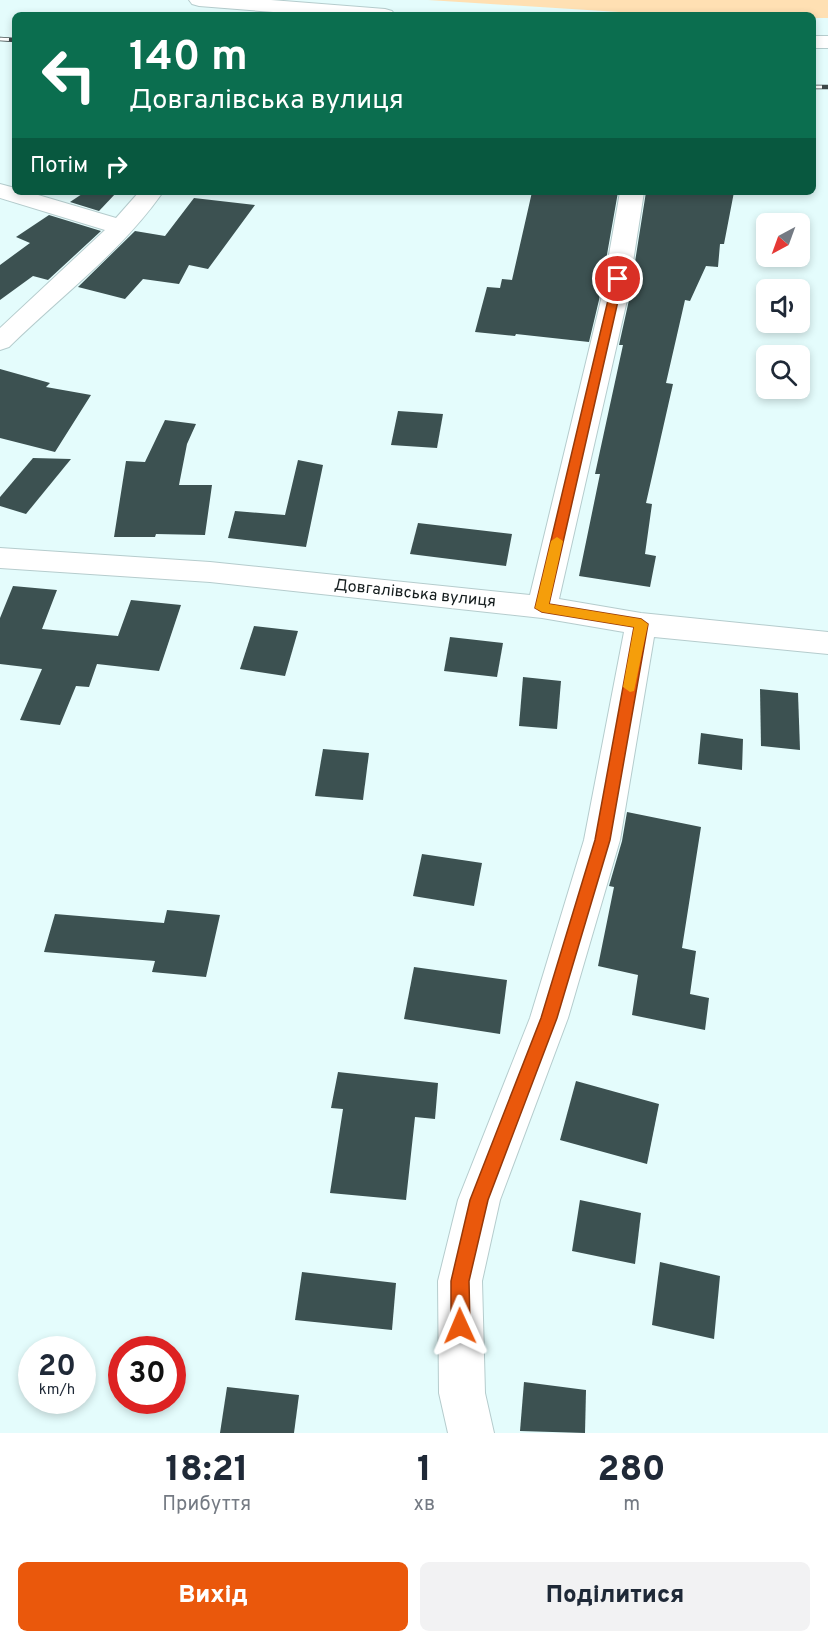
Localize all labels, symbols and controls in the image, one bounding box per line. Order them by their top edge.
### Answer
text: 140 m [129,32,248,85]
icon: left [30,36,108,114]
text: Довгалівська вулиця [129,84,404,118]
icon: right [100,150,133,183]
text: Потім [30,153,88,180]
north arrow [756,213,810,267]
map controls [756,213,810,399]
pin [592,253,643,304]
icon: arrive [601,262,634,295]
button: sound [756,279,810,333]
button: search [756,345,810,399]
street label: Довгалівська вулиця [333,576,497,612]
position arrow [428,1294,492,1358]
speed limit sign: 30 [108,1336,186,1414]
text: 20 [38,1349,76,1386]
text: km/h [39,1381,75,1400]
text: 18:21 [165,1448,248,1494]
text: 1 [417,1448,432,1494]
text: 280 [598,1448,666,1494]
text: Прибуття [162,1492,251,1518]
text: хв [414,1492,435,1518]
text: m [623,1492,640,1518]
button: Вихід [18,1562,408,1631]
button: Поділитися [420,1562,810,1631]

